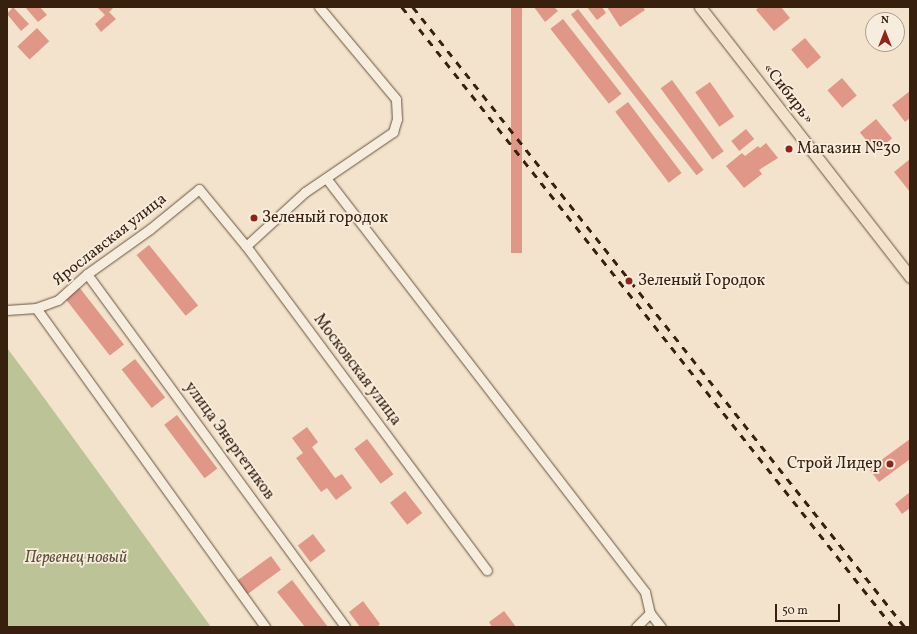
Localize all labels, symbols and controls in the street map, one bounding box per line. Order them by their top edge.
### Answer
north arrow [865,12,905,52]
text: N [881,13,889,28]
street label: «Сибирь» [758,60,818,128]
place label: Магазин №30 [797,139,901,159]
marker: Магазин №30 [784,144,794,154]
street label: Ярославская улица [49,189,171,291]
place label: Зеленый городок [262,208,388,228]
marker: Зеленый городок [249,213,259,223]
place label: Зеленый Городок [638,271,765,291]
marker: Зеленый Городок [623,275,635,287]
street label: Московская улица [309,310,405,430]
street label: улица Энергетиков [180,378,278,504]
place label: Строй Лидер [787,454,882,474]
marker: Строй Лидер [885,459,895,469]
park label: Первенец новый [25,548,127,568]
scale bar [777,596,842,622]
text: 50 m [782,603,808,619]

